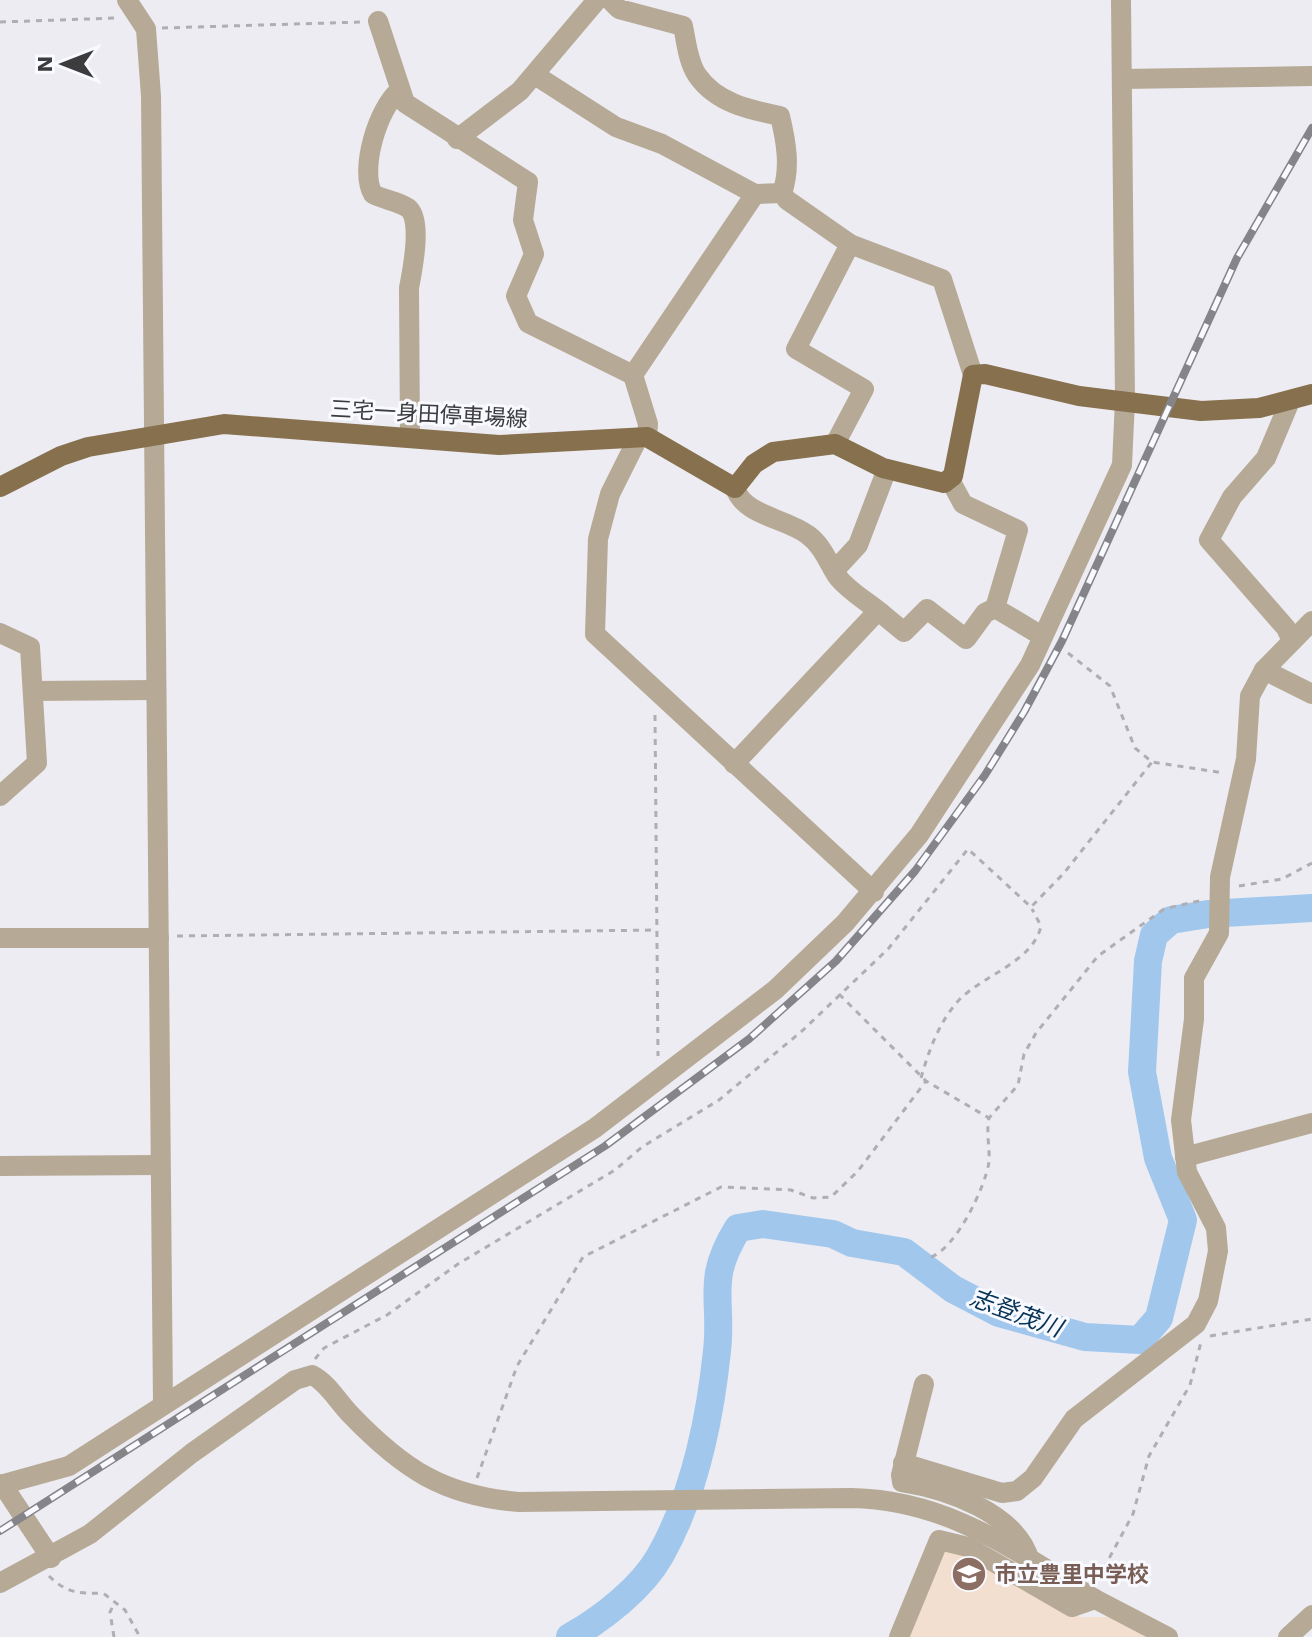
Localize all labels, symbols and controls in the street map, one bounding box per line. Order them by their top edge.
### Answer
north arrow [24,24,104,104]
text: N [32,56,57,72]
street label: 三宅一身田停車場線 [329,396,529,432]
water label: 志登茂川 [966,1283,1069,1344]
school or university icon: 市立豊里中学校 [950,1555,988,1593]
place label: 市立豊里中学校 [995,1562,1149,1587]

